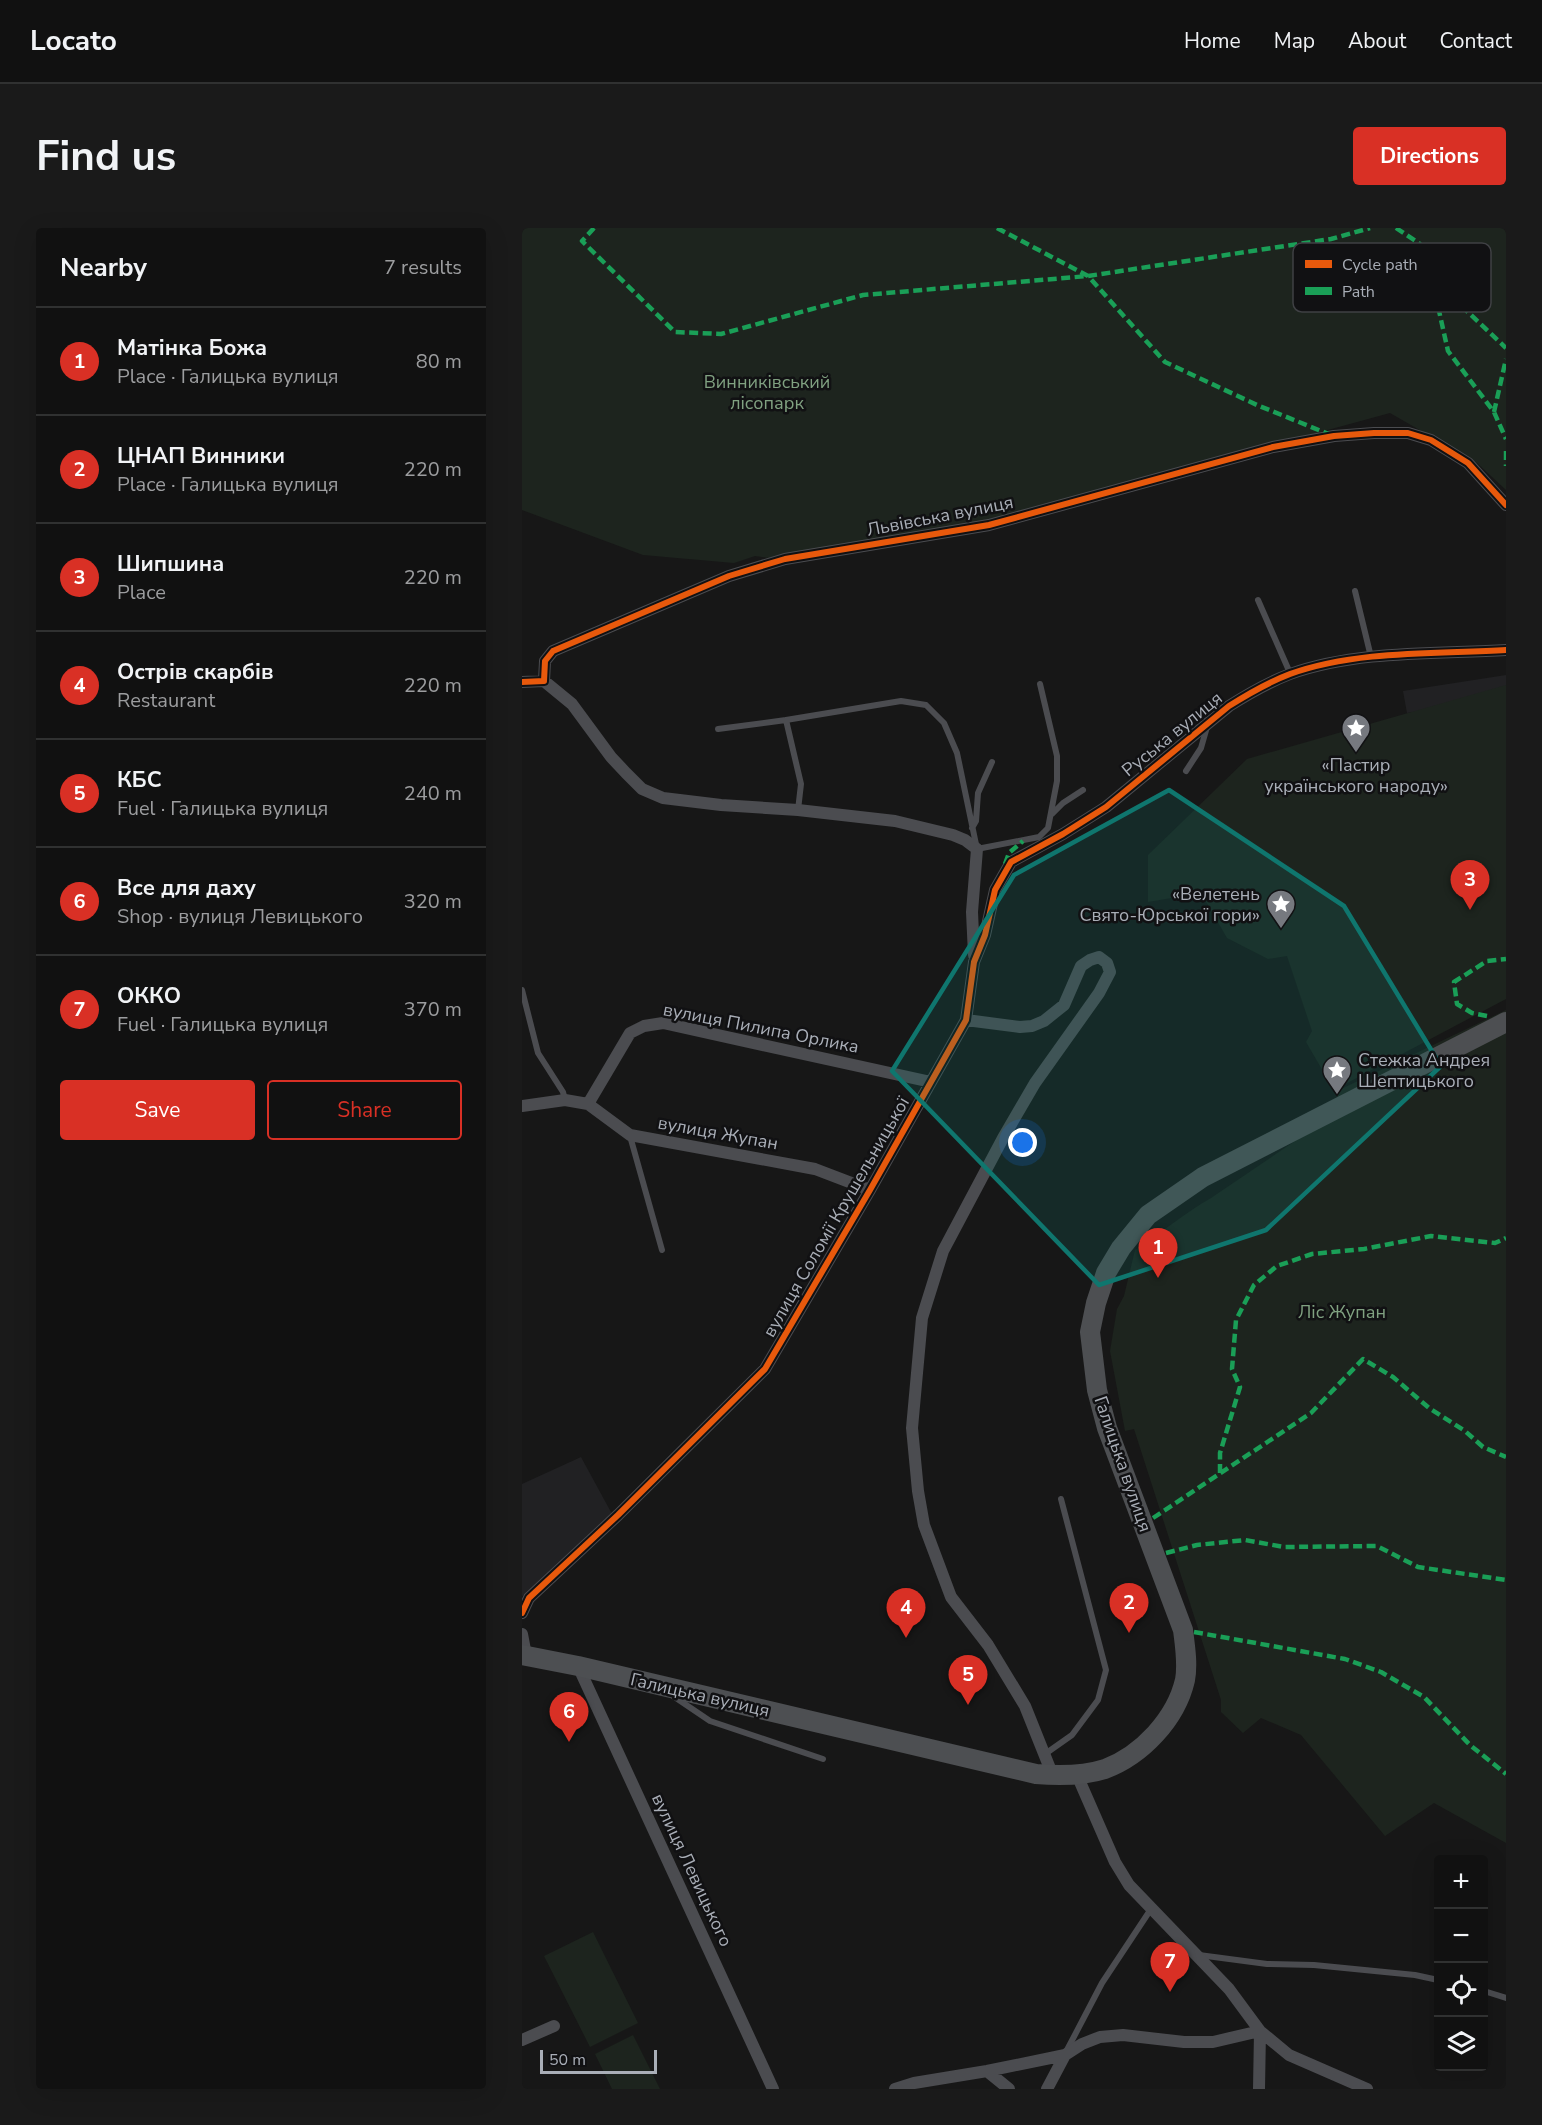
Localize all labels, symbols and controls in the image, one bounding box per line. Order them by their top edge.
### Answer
text: Locato [30,22,117,60]
text: Home [1184,27,1241,55]
text: Map [1274,27,1315,55]
text: About [1348,27,1406,55]
text: Contact [1439,27,1512,55]
button: Directions [1353,127,1506,185]
text: Find us [36,128,176,185]
legend [1293,243,1491,312]
text: Nearby [60,250,147,285]
text: 7 results [384,254,462,281]
text: Cycle path [1342,254,1418,276]
text: Path [1342,281,1375,303]
text: Матінка Божа [117,333,267,363]
text: 1 [74,348,86,375]
text: 80 m [416,348,462,375]
text: Place · Галицька вулиця [117,363,339,390]
park label: Винниківський лісопарк [704,370,830,415]
text: ЦНАП Винники [117,441,285,471]
text: 2 [74,456,86,483]
text: 220 m [404,456,462,483]
text: Place · Галицька вулиця [117,471,339,498]
street label: Львівська вулиця [865,490,1015,542]
text: Шипшина [117,549,224,579]
text: 3 [74,564,86,591]
text: 220 m [404,564,462,591]
text: Place [117,579,166,606]
text: Острів скарбів [117,657,273,687]
text: 4 [74,672,86,699]
text: 220 m [404,672,462,699]
street label: Руська вулиця [1117,686,1227,782]
text: Restaurant [117,687,215,714]
place icon: «Пастир українського народу» [1340,712,1372,754]
place label: «Пастир українського народу» [1264,753,1448,798]
text: КБС [117,765,162,795]
text: 5 [74,780,86,807]
text: 240 m [404,780,462,807]
text: Fuel · Галицька вулиця [117,795,328,822]
pin: 3 [1450,860,1490,910]
text: Все для даху [117,873,256,903]
place label: «Велетень Свято-Юрської гори» [1079,882,1260,927]
text: 6 [74,888,86,915]
text: 320 m [404,888,462,915]
place icon: «Велетень Свято-Юрської гори» [1265,888,1297,930]
text: Shop · вулиця Левицького [117,903,363,930]
text: ОККО [117,981,181,1011]
text: 7 [74,996,86,1023]
text: 370 m [404,996,462,1023]
street label: вулиця Пилипа Орлика [661,997,861,1059]
text: Fuel · Галицька вулиця [117,1011,328,1038]
place label: Стежка Андрея Шептицького [1358,1048,1490,1093]
place icon: Стежка Андрея Шептицького [1321,1054,1353,1096]
button: Save [60,1080,255,1140]
button: Share [267,1080,462,1140]
street label: вулиця Соломії Крушельницької [757,1092,915,1341]
street label: вулиця Жупан [656,1111,780,1155]
your location [1008,1128,1037,1157]
pin: 1 [1138,1228,1178,1278]
park label: Ліс Жупан [1298,1300,1386,1324]
street label: Галицька вулиця [1089,1393,1157,1535]
pin: 2 [1110,1584,1148,1633]
pin: 4 [886,1588,926,1638]
pin: 5 [948,1656,988,1705]
street label: Галицька вулиця [628,1667,772,1723]
pin: 6 [550,1692,588,1742]
street label: вулиця Левицького [646,1790,738,1950]
map controls [1434,1855,1488,2071]
button: + [1434,1855,1488,1909]
button: − [1434,1909,1488,1963]
pin: 7 [1150,1942,1190,1992]
button: locate [1434,1963,1488,2017]
button: layers [1434,2017,1488,2071]
scale bar [540,2047,657,2074]
text: 50 m [549,2049,586,2071]

